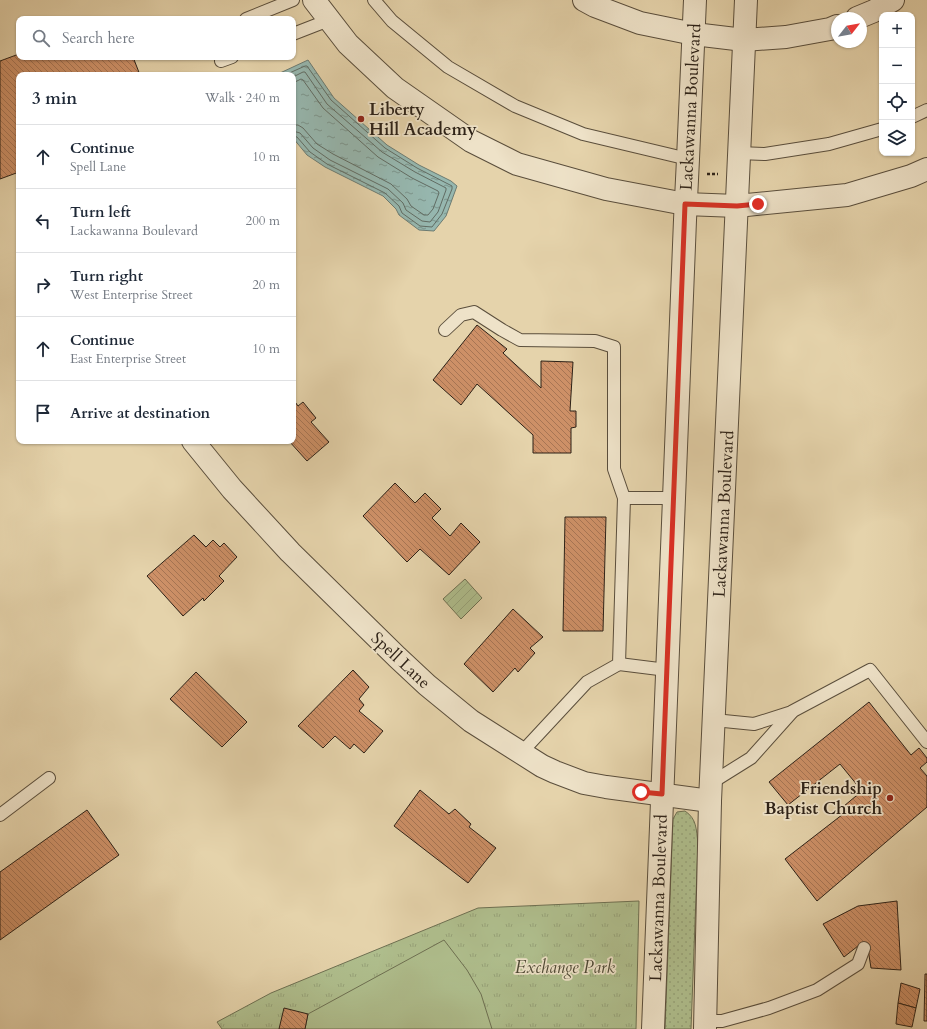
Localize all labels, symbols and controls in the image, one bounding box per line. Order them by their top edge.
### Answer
north arrow [831,12,867,48]
map controls [879,12,915,156]
button: + [879,12,915,48]
search box [16,16,296,60]
street label: Lackawanna Boulevard [675,23,706,191]
icon: search [30,27,52,49]
text: Search here [62,28,135,48]
button: − [879,48,915,84]
button: locate [879,84,915,120]
text: 3 min [32,87,77,110]
text: Walk · 240 m [205,89,280,107]
place label: Liberty Hill Academy [369,98,477,141]
marker: Liberty Hill Academy [356,114,366,124]
button: layers [879,120,915,156]
text: Continue [70,138,135,158]
icon: ahead [32,146,54,168]
text: 10 m [252,148,280,166]
text: Spell Lane [70,158,126,176]
route end [749,195,767,213]
text: Turn left [70,202,131,222]
icon: left [32,210,54,232]
text: 200 m [246,212,280,230]
text: Lackawanna Boulevard [70,222,198,240]
text: Turn right [70,266,143,286]
icon: right [32,274,54,296]
text: 20 m [252,276,280,294]
text: West Enterprise Street [70,286,193,304]
text: Continue [70,330,135,350]
icon: ahead [32,338,54,360]
text: 10 m [252,340,280,358]
text: East Enterprise Street [70,350,186,368]
icon: arrive [32,402,54,424]
text: Arrive at destination [70,403,210,423]
street label: Lackawanna Boulevard [708,430,739,598]
street label: Spell Lane [366,627,435,694]
place label: Friendship Baptist Church [764,777,882,820]
route start [632,783,650,801]
marker: Friendship Baptist Church [885,793,895,803]
street label: Lackawanna Boulevard [644,814,673,982]
park label: Exchange Park [515,956,616,979]

